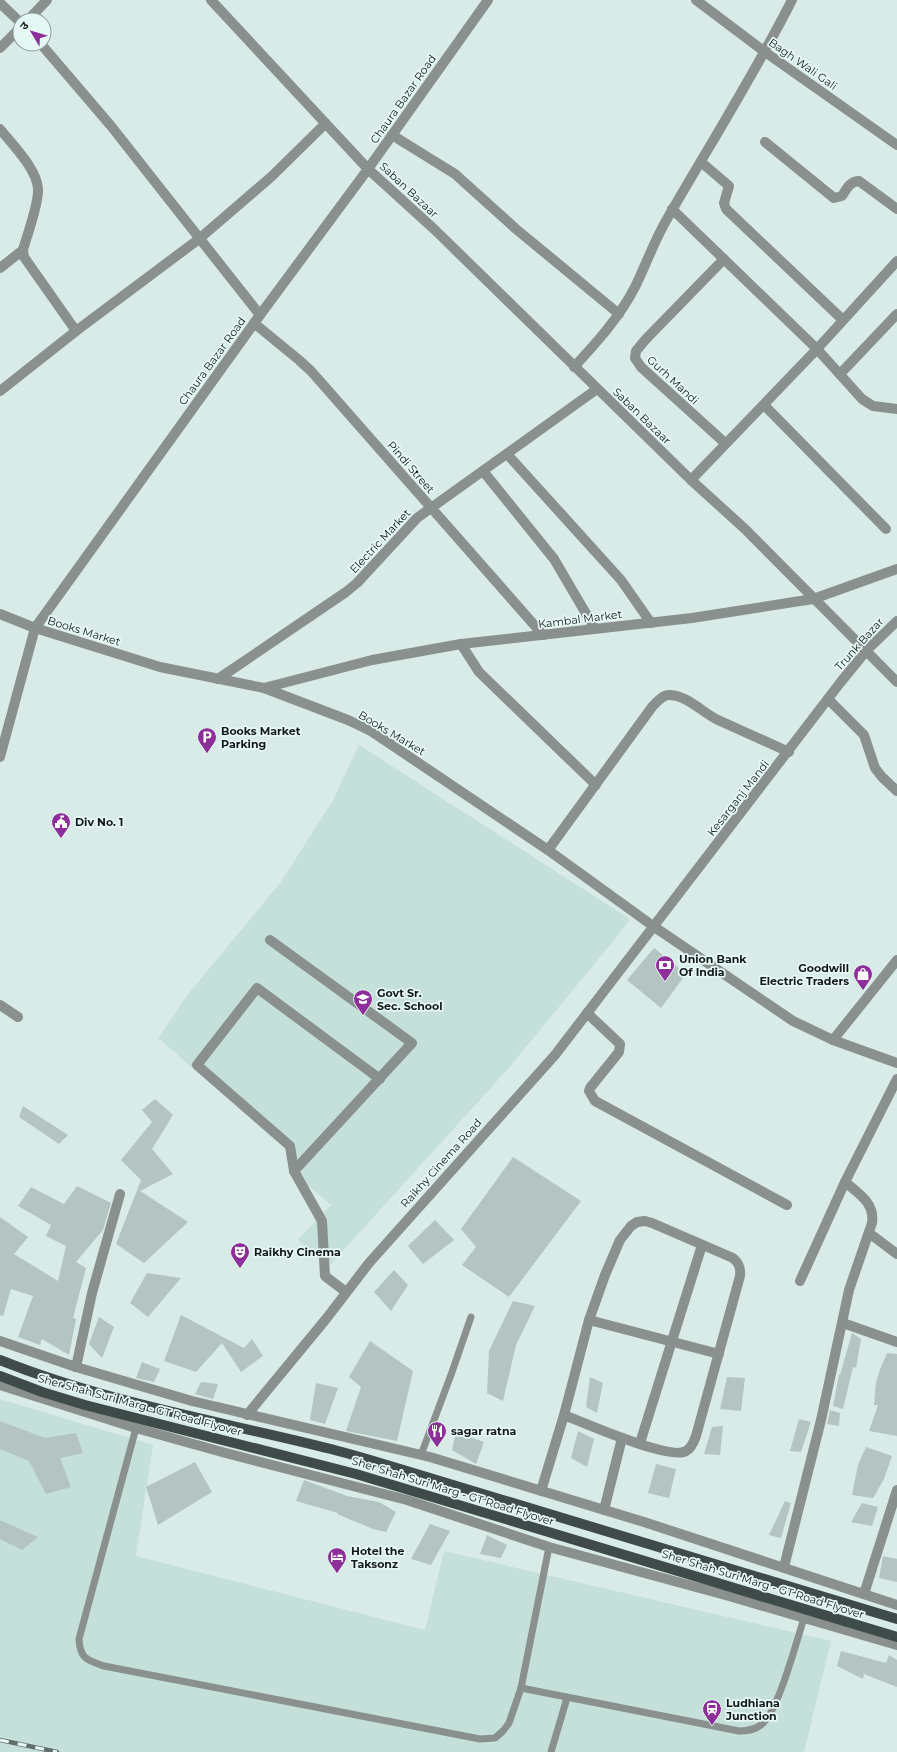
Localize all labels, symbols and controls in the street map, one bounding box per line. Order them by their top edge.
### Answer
north arrow [12,12,52,52]
text: उ [17,19,32,33]
street label: Bagh Wali Gali [766,35,840,93]
street label: Chaura Bazar Road [367,52,439,146]
street label: Saban Bazaar [377,159,441,221]
street label: Chaura Bazar Road [175,314,249,408]
street label: Gurh Mandi [644,353,702,407]
street label: Saban Bazaar [610,385,674,447]
street label: Pindi Street [384,438,438,496]
street label: Electric Market [347,506,414,576]
street label: Kambal Market [537,607,623,631]
street label: Books Market [46,613,123,649]
street label: Trunk Bazar [832,615,886,673]
street label: Books Market [356,708,428,759]
place label: Books Market Parking [221,724,301,751]
parking icon: Books Market Parking [196,726,218,754]
street label: Kesarganj Mandi [704,757,772,839]
public building icon: Div No. 1 [50,811,72,839]
place label: Div No. 1 [75,815,123,829]
place label: Union Bank Of India [679,952,747,979]
bank icon: Union Bank Of India [654,954,676,982]
place label: Goodwill Electric Traders [759,961,849,988]
shop icon: Goodwill Electric Traders [852,963,874,991]
place label: Govt Sr. Sec. School [377,986,443,1013]
school or university icon: Govt Sr. Sec. School [352,988,374,1016]
street label: Raikhy Cinema Road [397,1116,485,1210]
theatre icon: Raikhy Cinema [229,1241,251,1269]
place label: Raikhy Cinema [254,1245,341,1259]
street label: Sher Shah Suri Marg - GT Road Flyover [36,1371,244,1439]
restaurant icon: sagar ratna [426,1420,448,1448]
place label: sagar ratna [451,1424,516,1438]
street label: Sher Shah Suri Marg - GT Road Flyover [350,1453,556,1529]
place label: Hotel the Taksonz [351,1544,404,1571]
hotel icon: Hotel the Taksonz [326,1546,348,1574]
street label: Sher Shah Suri Marg - GT Road Flyover [660,1546,866,1622]
place label: Ludhiana Junction [725,1696,780,1723]
station icon: Ludhiana Junction [701,1698,723,1726]

